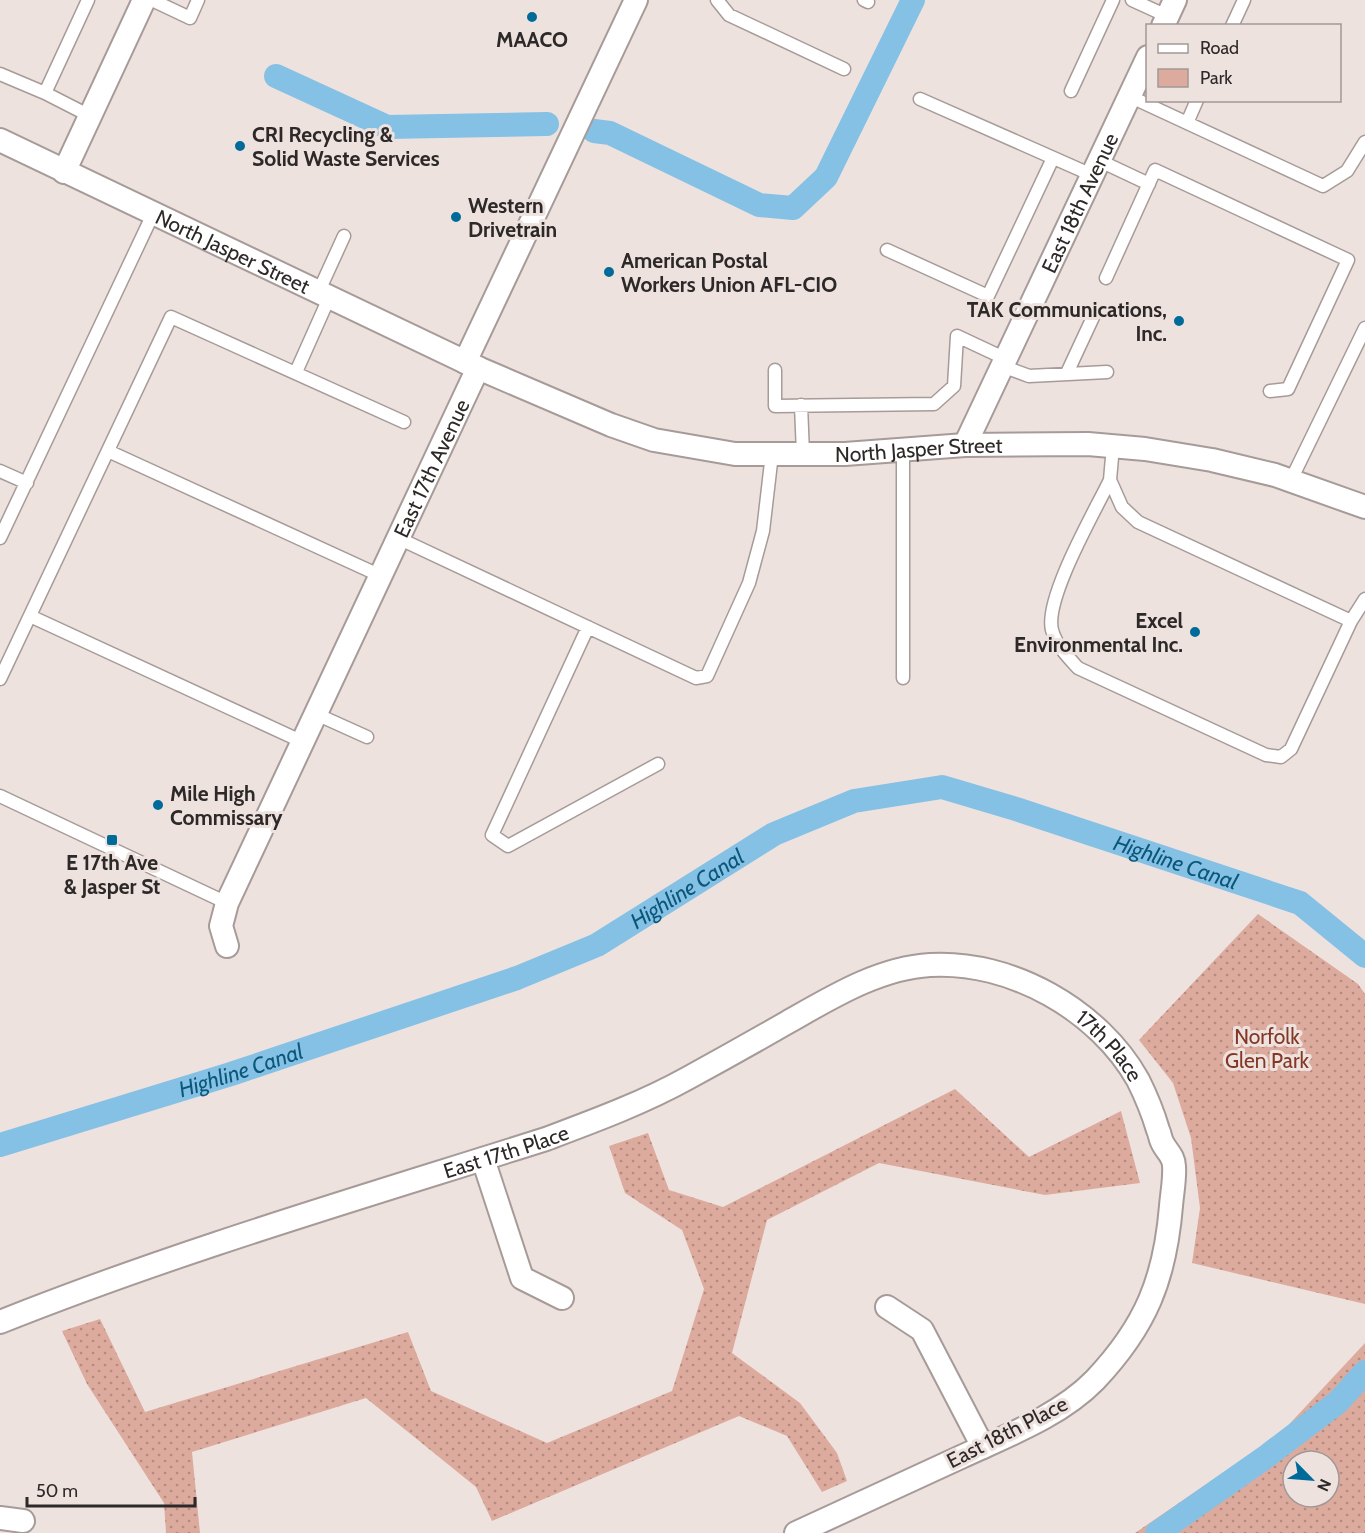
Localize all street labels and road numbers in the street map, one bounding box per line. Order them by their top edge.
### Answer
street label: East 18th Avenue [1036,128,1123,277]
street label: North Jasper Street [152,204,314,298]
street label: East 17th Avenue [388,395,474,541]
street label: North Jasper Street [835,432,1003,467]
street label: 17th Place [1072,1004,1148,1086]
street label: East 17th Place [440,1119,572,1183]
street label: East 18th Place [942,1391,1072,1473]

